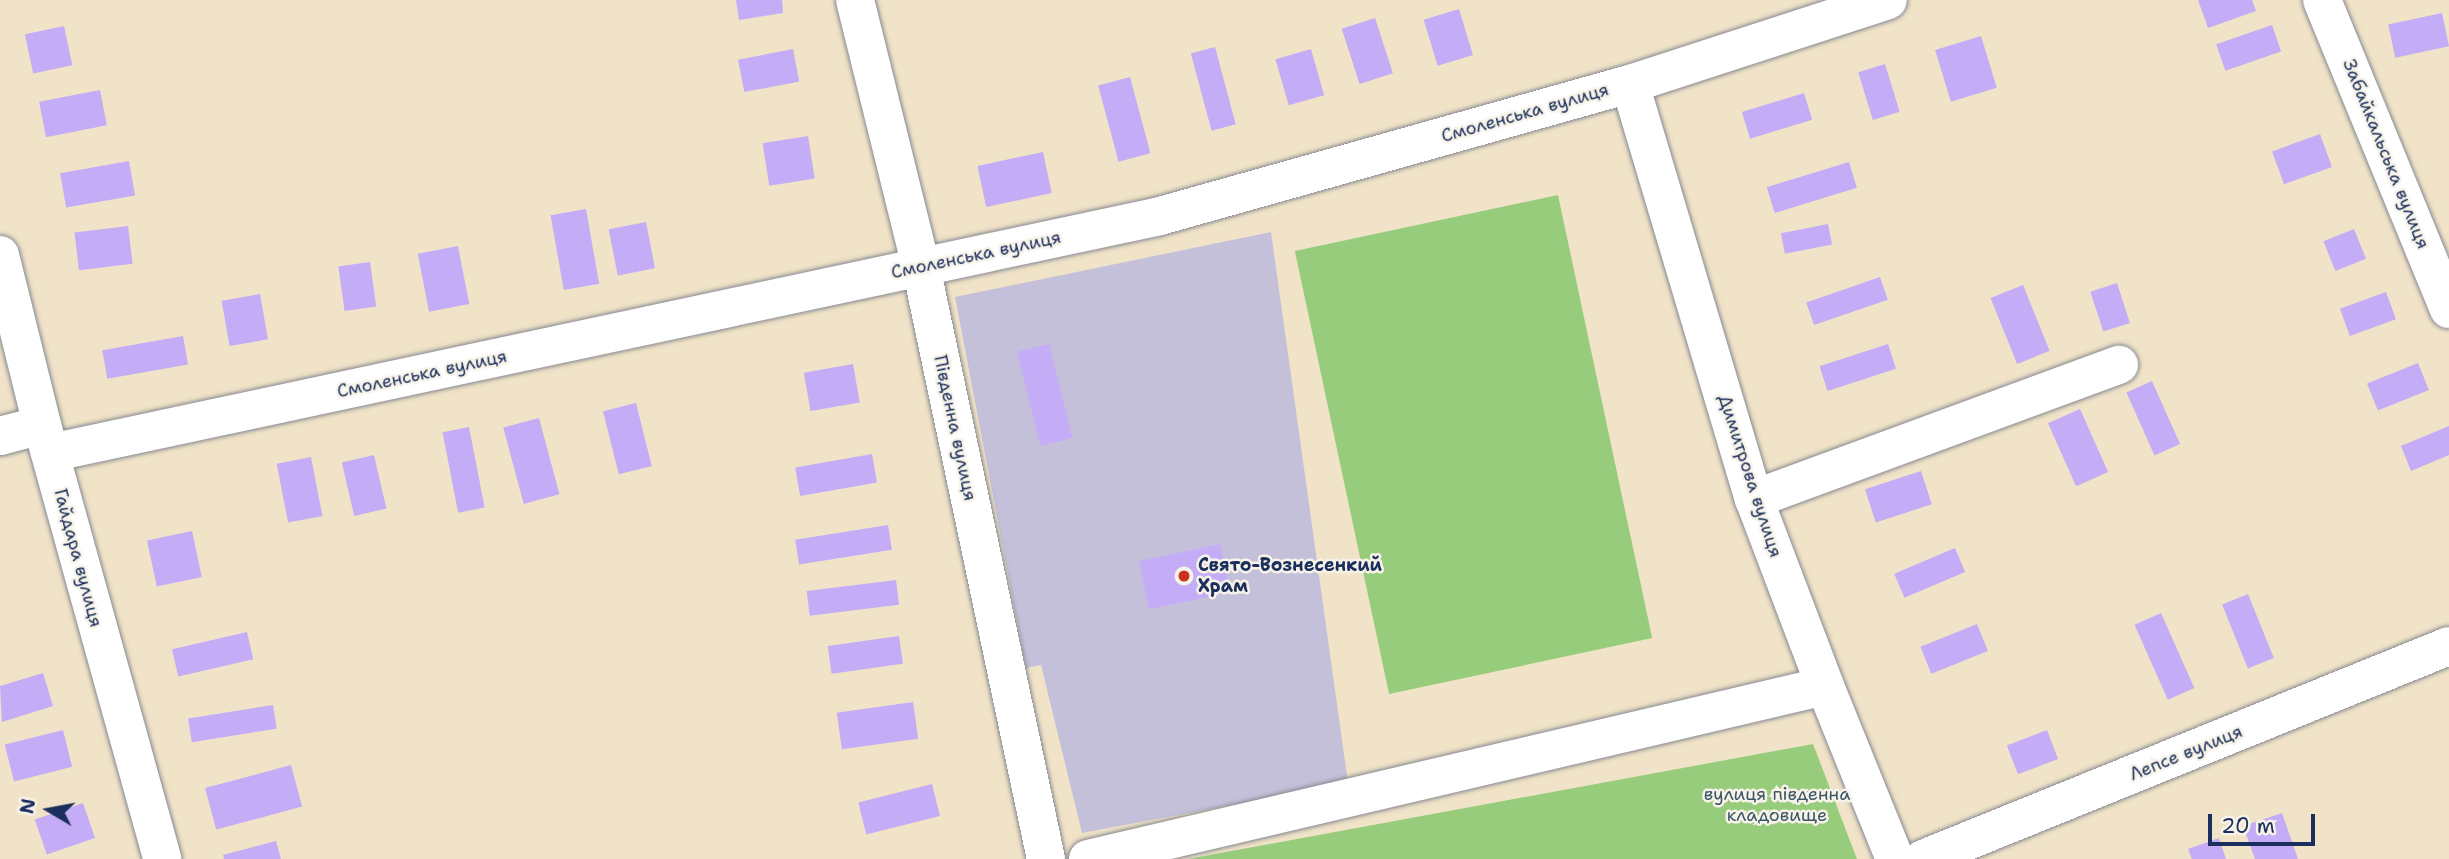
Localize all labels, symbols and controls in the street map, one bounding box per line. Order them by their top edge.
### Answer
street label: Забайкальська вулиця [2338,56,2434,252]
street label: Смоленська вулиця [1439,79,1611,147]
street label: Смоленська вулиця [889,226,1063,284]
street label: Смоленська вулиця [335,345,509,403]
street label: Південна вулиця [929,353,981,503]
street label: Димитрова вулиця [1713,392,1787,560]
street label: Гайдара вулиця [49,486,107,630]
place label: Свято-Вознесенкий Храм [1198,555,1382,598]
marker: Свято-Вознесенкий Храм [1176,568,1192,584]
street label: Лепсе вулиця [2126,721,2246,785]
north arrow [14,775,84,845]
park label: вулиця південна кладовище [1704,784,1850,826]
text: N [14,797,41,816]
scale bar [2211,800,2318,844]
text: 20 m [2221,812,2275,840]

